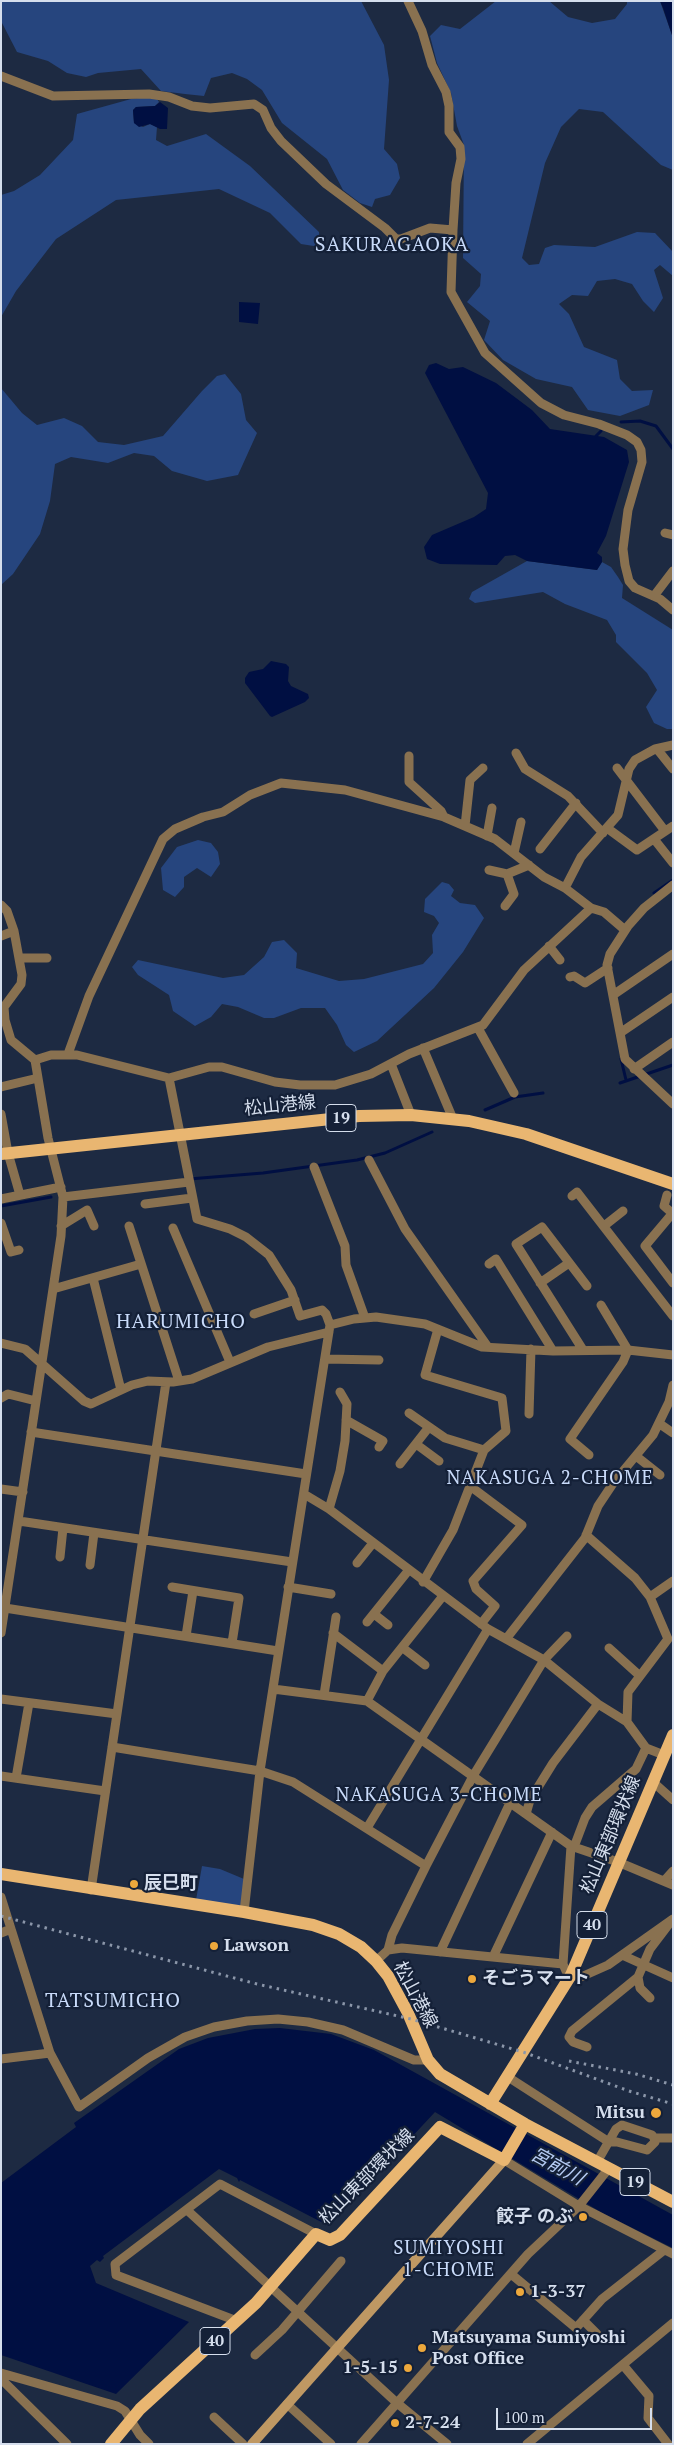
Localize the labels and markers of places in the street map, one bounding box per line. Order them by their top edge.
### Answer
place label: 辰巳町 [144,1873,198,1895]
marker: 辰巳町 [128,1878,140,1890]
place label: Lawson [224,1935,289,1957]
marker: Lawson [208,1940,220,1952]
place label: そごうマート [482,1968,590,1990]
marker: そごうマート [466,1973,478,1985]
place label: Mitsu [596,2102,645,2124]
marker: Mitsu [649,2106,663,2120]
place label: 餃子 のぶ [496,2206,573,2228]
marker: 餃子 のぶ [577,2211,589,2223]
place label: 1-3-37 [530,2281,586,2303]
marker: 1-3-37 [514,2286,526,2298]
place label: Matsuyama Sumiyoshi Post Office [432,2327,626,2370]
marker: Matsuyama Sumiyoshi Post Office [416,2342,428,2354]
place label: 1-5-15 [342,2357,398,2379]
marker: 1-5-15 [402,2362,414,2374]
place label: 2-7-24 [405,2412,460,2434]
marker: 2-7-24 [389,2417,401,2429]

